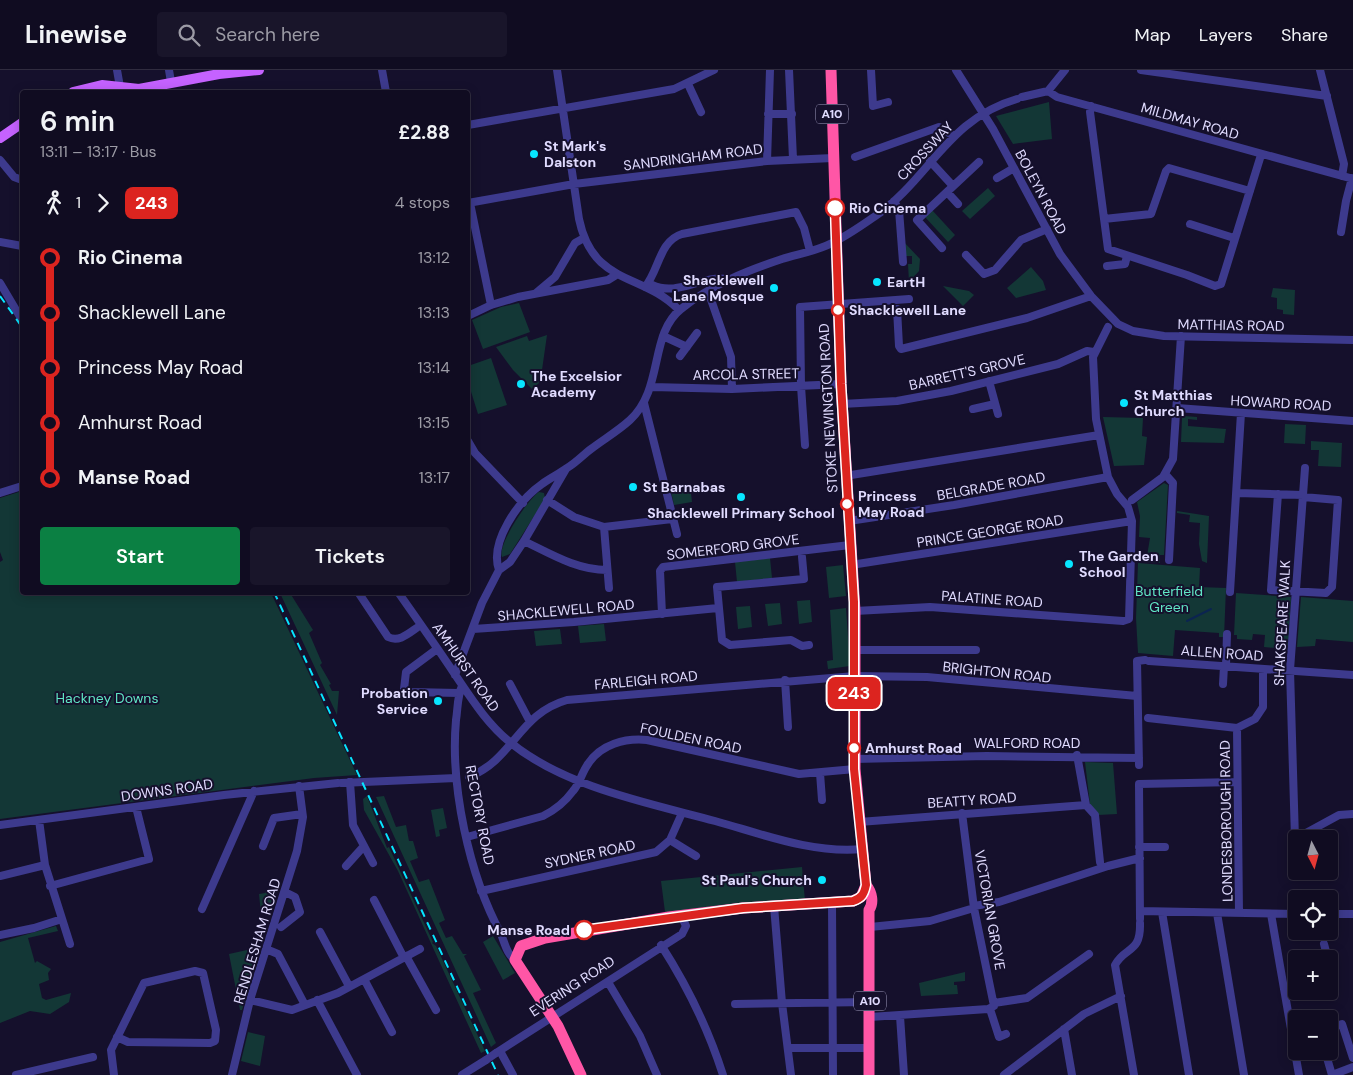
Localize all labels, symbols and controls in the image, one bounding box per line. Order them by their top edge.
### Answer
search box [157,12,507,57]
text: Linewise [25,19,127,50]
icon: search [175,21,203,49]
text: Search here [215,22,320,47]
text: Map [1135,23,1171,47]
text: Layers [1199,23,1253,47]
text: Share [1281,23,1328,47]
street label: MILDMAY ROAD [1139,98,1241,144]
text: 6 min [40,103,115,140]
road number: A10 [816,104,848,124]
street label: CROSSWAY [893,118,957,184]
text: £2.88 [398,120,450,145]
place label: St Mark's Dalston [544,137,606,171]
street label: SANDRINGHAM ROAD [622,140,764,174]
text: 13:11 – 13:17 · Bus [40,141,157,162]
street label: BOLEYN ROAD [1011,147,1071,237]
marker: St Mark's Dalston [528,148,540,160]
icon: walk [40,189,68,217]
icon: forward [89,189,117,217]
text: 243 [135,191,168,215]
text: 1 [76,192,81,213]
text: 4 stops [395,192,450,213]
marker: Rio Cinema [825,198,845,218]
place label: Rio Cinema [849,199,926,217]
text: Rio Cinema [78,245,183,270]
text: 13:12 [418,247,450,268]
place label: Shacklewell Lane Mosque [673,271,764,305]
place label: EartH [887,273,925,291]
marker: EartH [871,276,883,288]
marker: Shacklewell Lane Mosque [768,282,780,294]
text: Shacklewell Lane [78,300,226,325]
place label: Shacklewell Lane [849,301,966,319]
text: 13:13 [418,302,450,323]
marker: Shacklewell Lane [831,303,845,317]
street label: MATTHIAS ROAD [1177,315,1285,335]
street label: STOKE NEWINGTON ROAD [815,323,841,493]
street label: BARRETT'S GROVE [907,350,1027,394]
text: Princess May Road [78,355,243,380]
text: 13:14 [418,357,450,378]
street label: ARCOLA STREET [693,364,800,384]
place label: The Excelsior Academy [531,367,622,401]
marker: The Excelsior Academy [515,378,527,390]
place label: St Matthias Church [1134,386,1213,420]
street label: HOWARD ROAD [1230,391,1332,415]
marker: St Matthias Church [1118,397,1130,409]
text: Amhurst Road [78,410,202,435]
text: 13:15 [418,412,450,433]
text: Manse Road [78,465,190,490]
text: 13:17 [419,467,450,488]
street label: BELGRADE ROAD [935,468,1047,504]
place label: St Barnabas [643,478,725,496]
marker: St Barnabas [627,481,639,493]
place label: Princess May Road [858,487,924,521]
marker: Shacklewell Primary School [735,491,747,503]
marker: Princess May Road [840,497,854,511]
place label: Shacklewell Primary School [647,504,835,522]
street label: PRINCE GEORGE ROAD [915,511,1065,551]
button: Start [40,527,240,585]
button: Tickets [250,527,450,585]
street label: SOMERFORD GROVE [666,530,800,564]
place label: The Garden School [1079,547,1159,581]
marker: The Garden School [1063,558,1075,570]
street label: SHAKSPEARE WALK [1270,560,1294,686]
park label: Butterfield Green [1135,582,1203,616]
street label: PALATINE ROAD [941,586,1043,612]
street label: SHACKLEWELL ROAD [497,595,635,625]
street label: AMHURST ROAD [429,619,503,715]
street label: ALLEN ROAD [1180,641,1264,665]
street label: BRIGHTON ROAD [942,657,1052,687]
street label: FARLEIGH ROAD [593,667,699,693]
line badge: 243 [825,677,883,709]
text: 243 [838,681,870,705]
place label: Probation Service [361,684,428,718]
park label: Hackney Downs [56,689,158,707]
marker: Probation Service [432,695,444,707]
street label: FOULDEN ROAD [639,718,743,758]
street label: WALFORD ROAD [974,734,1080,752]
place label: Amhurst Road [865,739,962,757]
street label: LONDESBOROUGH ROAD [1216,740,1236,902]
marker: Amhurst Road [847,741,861,755]
street label: RECTORY ROAD [461,764,499,866]
street label: DOWNS ROAD [120,775,214,805]
street label: BEATTY ROAD [927,788,1017,812]
north arrow [1288,830,1338,880]
map controls [1288,830,1338,1060]
street label: SYDNER ROAD [543,836,637,872]
street label: VICTORIAN GROVE [971,849,1009,972]
place label: St Paul's Church [702,871,812,889]
marker: St Paul's Church [816,874,828,886]
street label: RENDLESHAM ROAD [229,876,285,1006]
button: locate [1288,890,1338,940]
marker: Manse Road [574,920,594,940]
place label: Manse Road [487,921,570,939]
button: + [1288,950,1338,1000]
street label: EVERING ROAD [526,952,618,1020]
road number: A10 [854,991,886,1010]
button: − [1288,1010,1338,1060]

